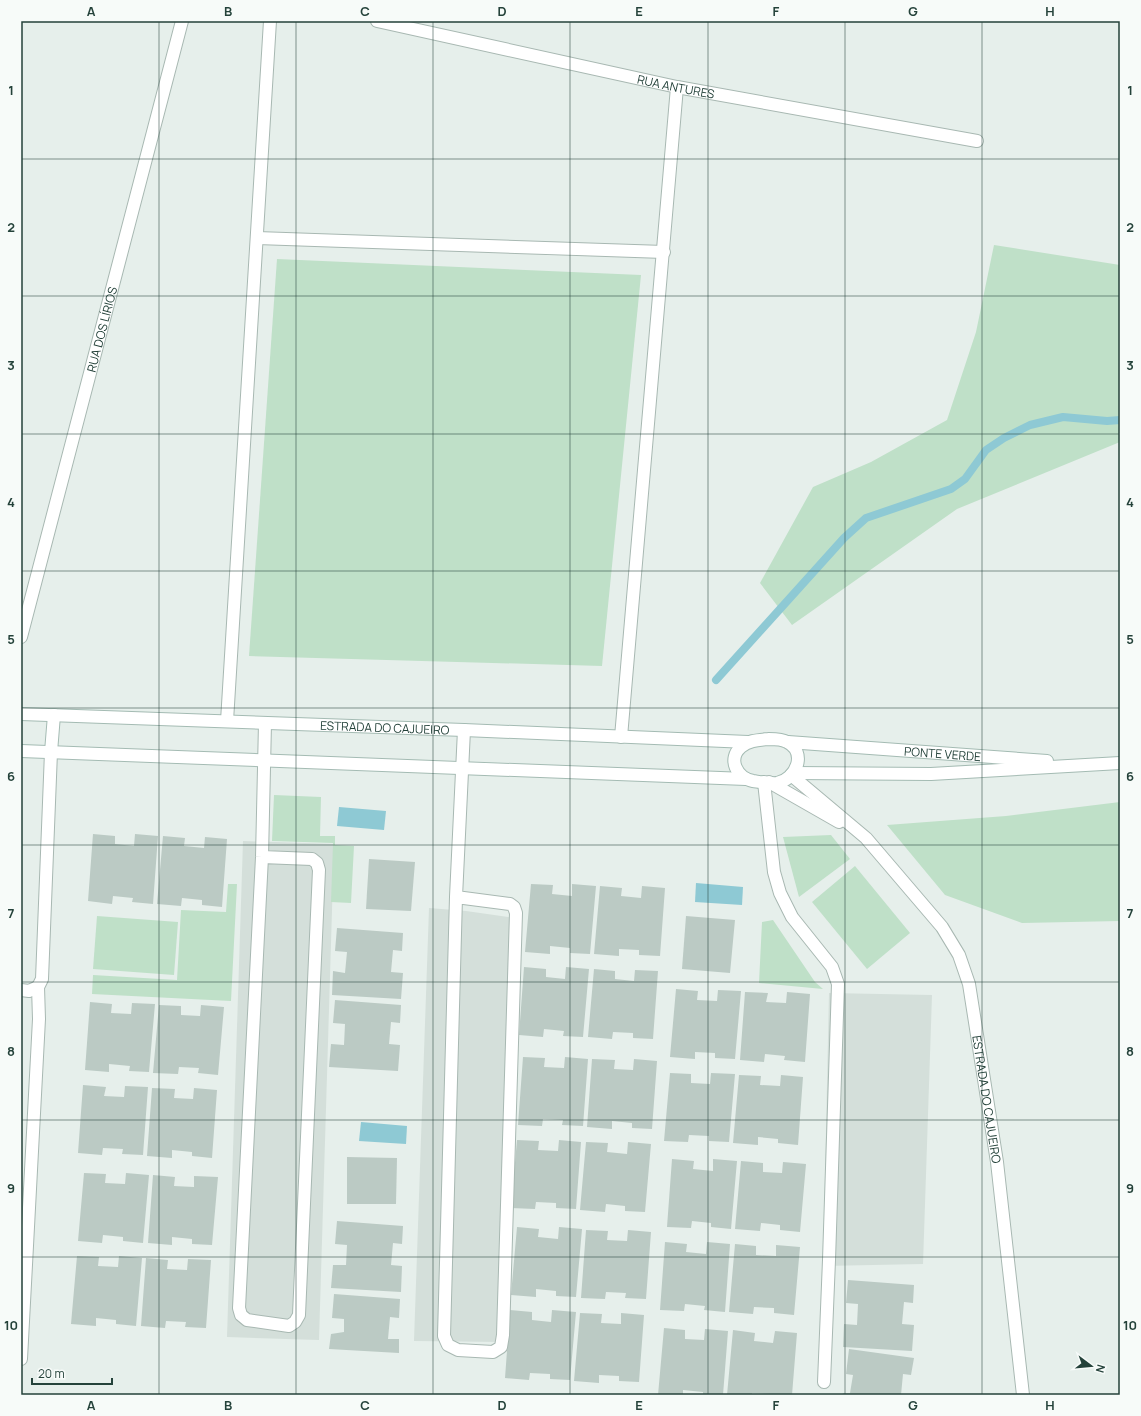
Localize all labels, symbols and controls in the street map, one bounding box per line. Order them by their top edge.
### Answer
text: A [87,2,96,20]
text: B [224,2,232,20]
text: C [360,2,370,20]
text: D [497,2,507,20]
text: E [635,2,643,20]
text: F [773,2,780,20]
text: G [908,2,918,20]
text: H [1045,2,1055,20]
street label: RUA ANTURES [636,70,716,102]
text: 1 [8,81,14,99]
text: 1 [1127,81,1133,99]
text: 2 [7,218,15,236]
text: 2 [1126,218,1134,236]
street label: RUA DOS LÍRIOS [82,285,121,374]
text: 3 [7,356,15,374]
text: 3 [1126,356,1134,374]
text: 4 [7,493,15,511]
text: 4 [1126,493,1134,511]
text: 5 [7,630,15,648]
text: 5 [1126,630,1134,648]
street label: ESTRADA DO CAJUEIRO [320,716,450,738]
street label: PONTE VERDE [903,742,982,765]
text: 6 [7,767,15,785]
text: 6 [1126,767,1134,785]
text: 7 [8,904,15,922]
text: 7 [1127,904,1134,922]
street label: ESTRADA DO CAJUEIRO [969,1034,1006,1165]
text: 8 [7,1042,15,1060]
text: 8 [1126,1042,1134,1060]
text: 9 [7,1179,15,1197]
text: 9 [1126,1179,1134,1197]
text: 10 [4,1316,18,1334]
text: 10 [1123,1316,1137,1334]
north arrow [1071,1346,1111,1386]
scale bar [32,1360,112,1386]
text: N [1093,1363,1109,1375]
text: 20 m [38,1365,65,1382]
text: A [87,1396,96,1414]
text: B [224,1396,232,1414]
text: C [360,1396,370,1414]
text: D [497,1396,507,1414]
text: E [635,1396,643,1414]
text: F [773,1396,780,1414]
text: G [908,1396,918,1414]
text: H [1045,1396,1055,1414]

